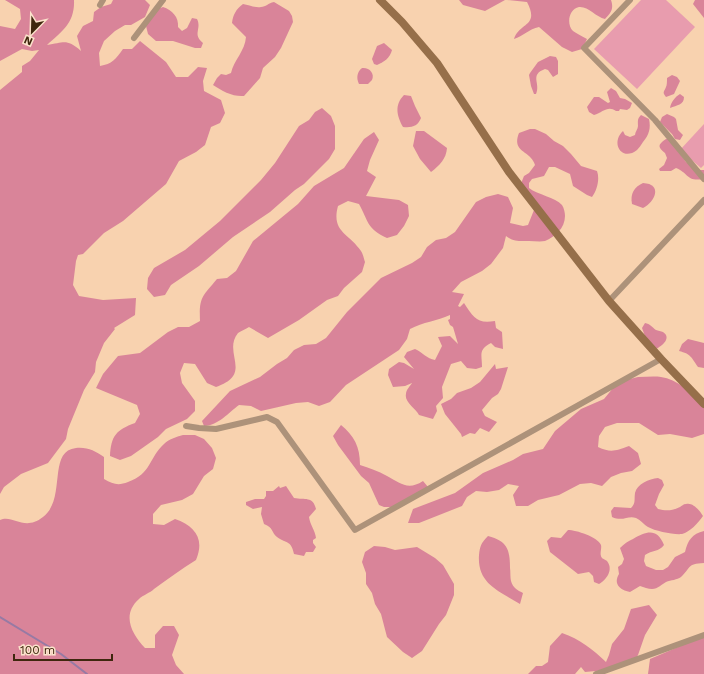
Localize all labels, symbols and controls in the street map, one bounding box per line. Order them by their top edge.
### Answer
north arrow [12,12,52,52]
text: N [22,33,35,48]
scale bar [14,636,112,662]
text: 100 m [20,643,55,657]

